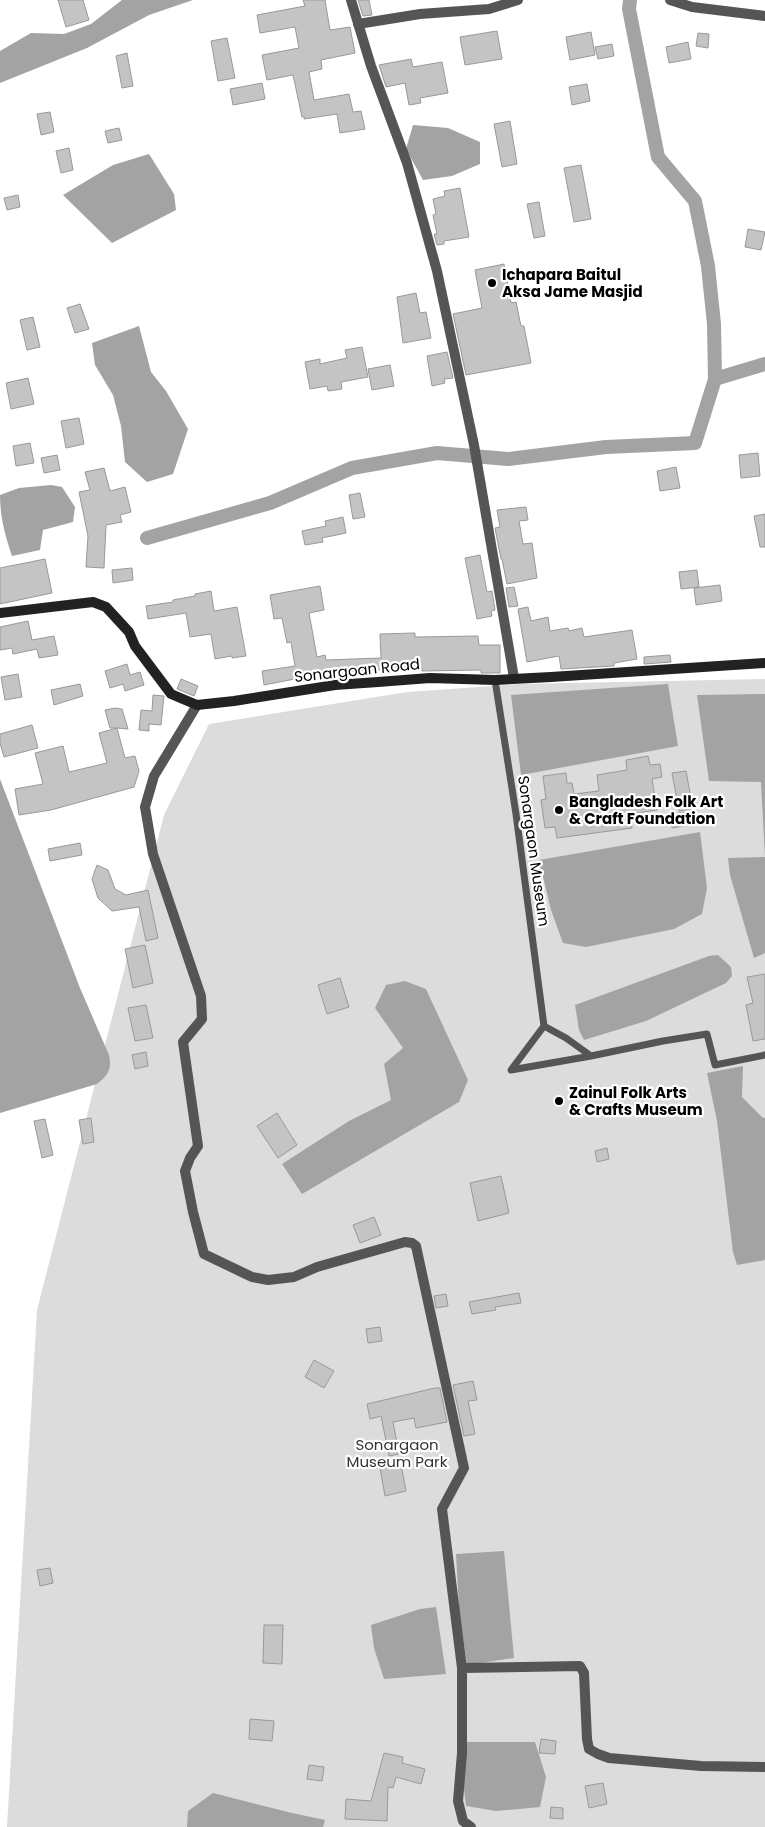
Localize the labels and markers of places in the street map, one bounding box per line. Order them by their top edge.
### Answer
place label: Ichapara Baitul Aksa Jame Masjid [502,264,643,302]
marker: Ichapara Baitul Aksa Jame Masjid [486,277,498,289]
place label: Bangladesh Folk Art & Craft Foundation [569,791,723,829]
marker: Bangladesh Folk Art & Craft Foundation [553,804,565,816]
place label: Zainul Folk Arts & Crafts Museum [569,1082,703,1120]
marker: Zainul Folk Arts & Crafts Museum [553,1095,565,1107]

